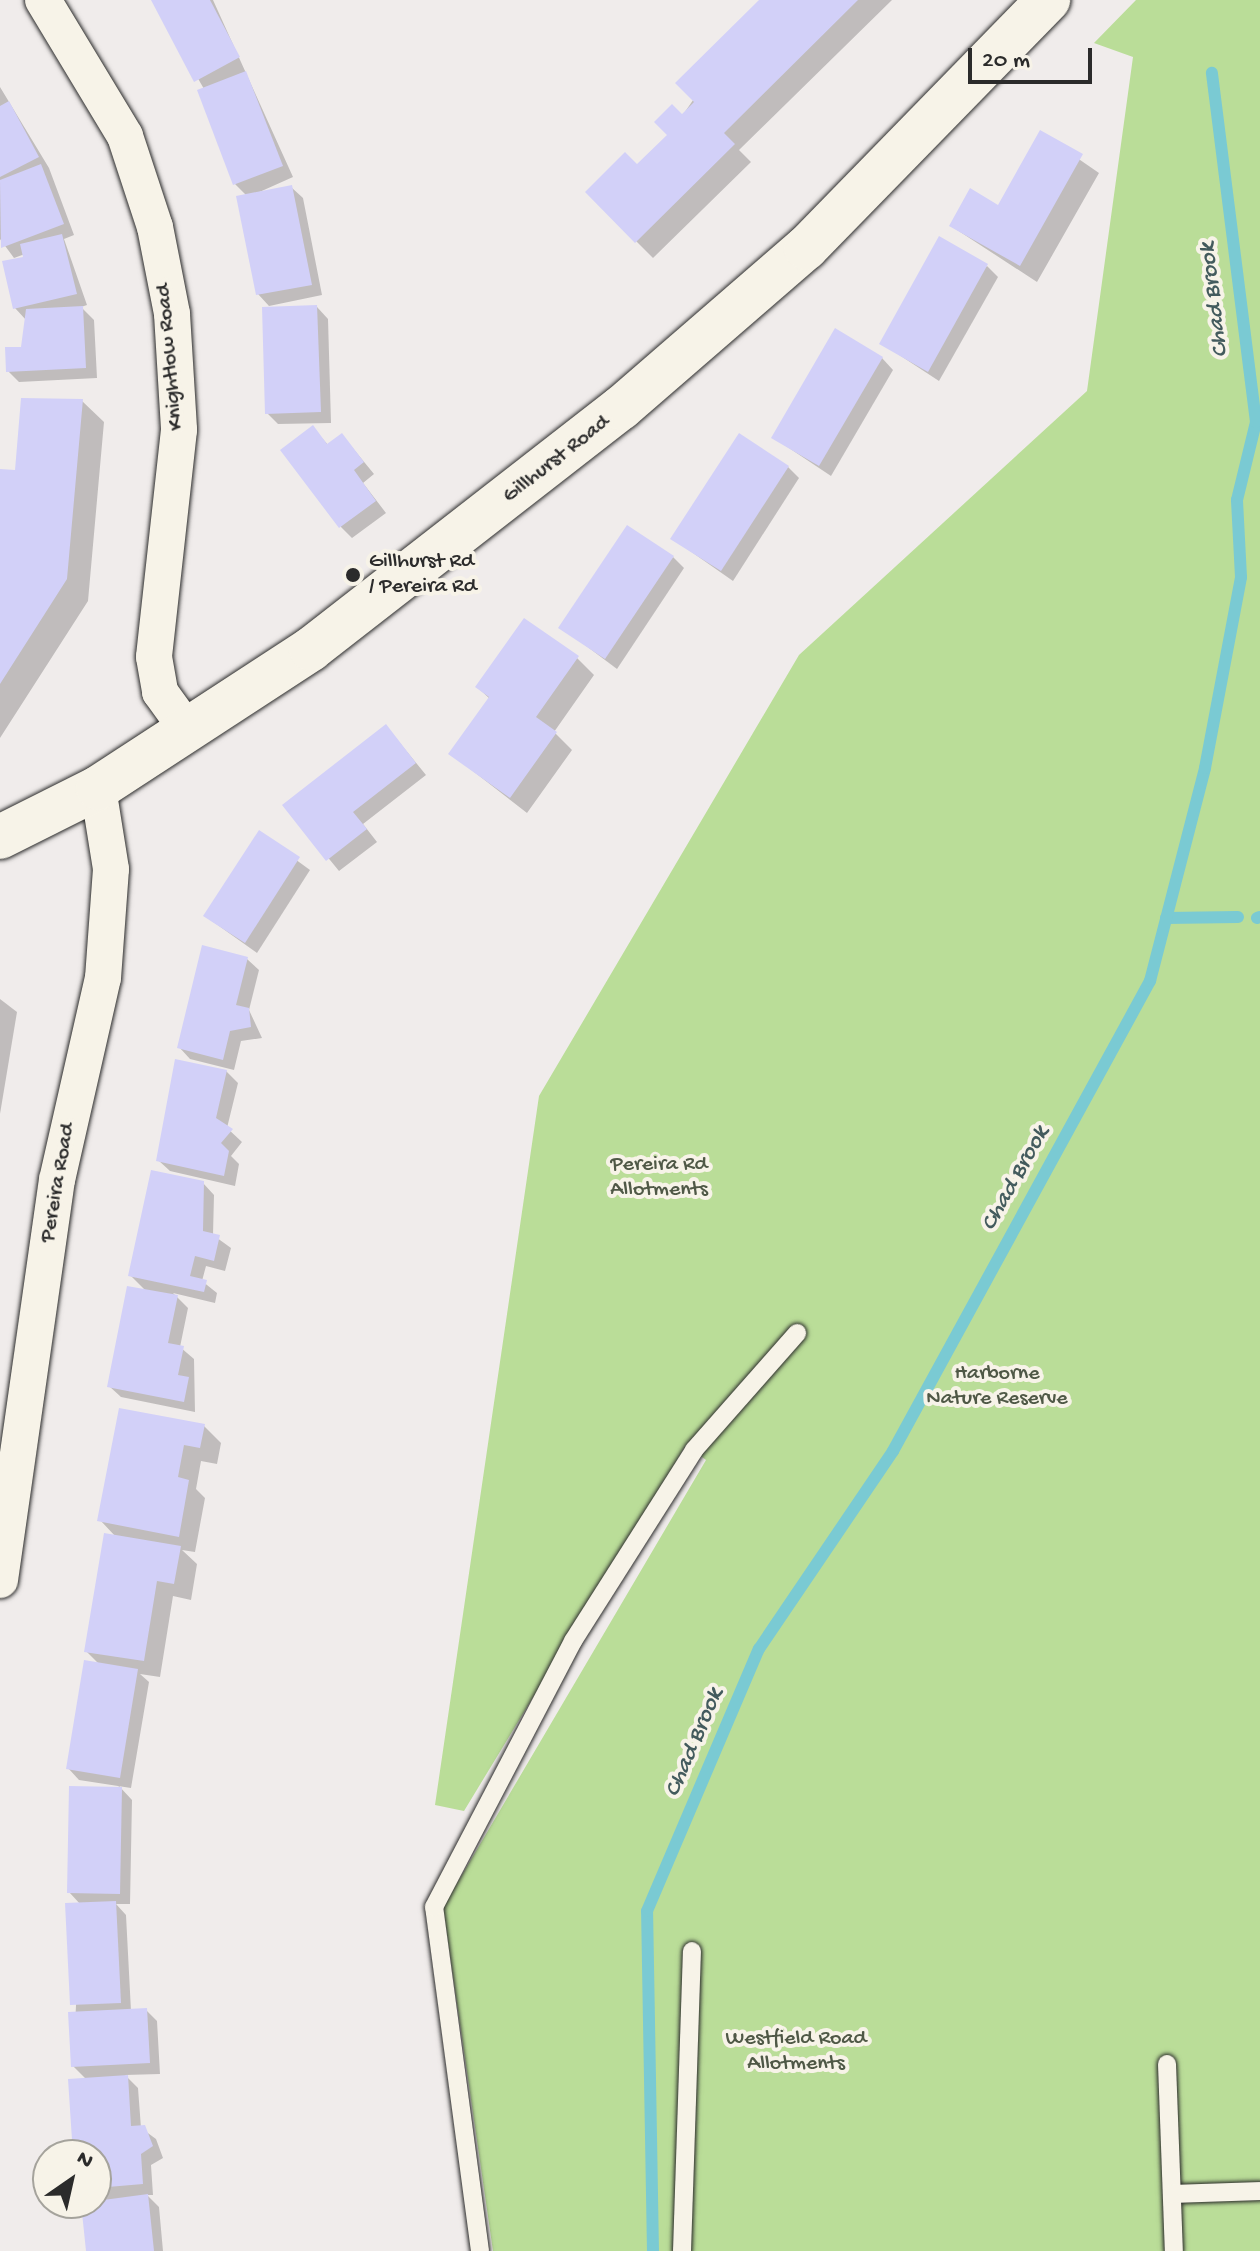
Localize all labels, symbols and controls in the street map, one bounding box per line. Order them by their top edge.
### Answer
scale bar [972,32,1096,82]
text: 20 m [982,47,1030,76]
water label: Chad Brook [1194,241,1236,359]
street label: Knightlow Road [151,283,191,431]
street label: Gillhurst Road [498,410,616,510]
place label: Gillhurst Rd / Pereira Rd [369,549,477,600]
marker: Gillhurst Rd / Pereira Rd [344,566,362,584]
street label: Pereira Road [36,1121,82,1245]
water label: Chad Brook [975,1122,1057,1236]
park label: Pereira Rd Allotments [610,1152,708,1204]
park label: Harborne Nature Reserve [926,1361,1068,1412]
water label: Chad Brook [659,1684,731,1802]
park label: Westfield Road Allotments [726,2026,866,2078]
north arrow [32,2139,112,2219]
text: N [71,2146,98,2176]

